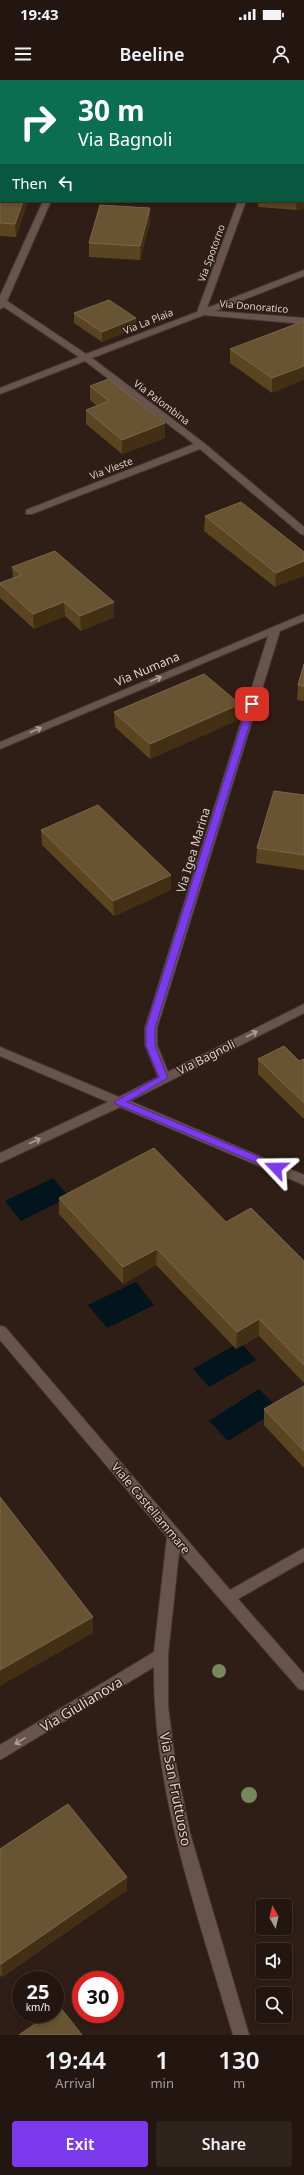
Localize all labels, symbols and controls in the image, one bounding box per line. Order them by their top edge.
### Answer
text: 19:43 [20,4,59,24]
text: Beeline [119,42,185,66]
icon: menu [12,43,34,65]
icon: person [270,43,292,65]
text: 30 m [78,91,145,129]
icon: right [12,96,64,148]
text: Via Bagnoli [78,127,172,151]
icon: left [55,172,77,194]
text: Then [12,173,47,193]
street label: Via Spotorno [194,222,228,284]
street label: Via Donoratico [219,296,289,316]
street label: Via La Plaia [121,305,175,337]
street label: Via Palombina [131,376,193,428]
street label: Via Vieste [87,453,135,483]
street label: Via Numana [112,648,182,690]
one-way arrow [149,675,161,683]
pin [235,687,269,721]
icon: arrive [241,693,263,715]
one-way arrow [29,726,41,734]
street label: Via Igea Marina [172,805,214,895]
one-way arrow [246,1030,258,1037]
street label: Via Bagnoli [174,1035,238,1079]
one-way arrow [29,1137,41,1144]
position arrow [255,1147,297,1189]
street label: Viale Castellammare [108,1459,195,1558]
street label: Via Giulianova [36,1672,126,1736]
street label: Via San Fruttuoso [156,1731,196,1847]
one-way arrow [15,1737,26,1745]
north arrow [256,1899,292,1935]
map controls [256,1899,292,2023]
button: sound [256,1943,292,1979]
speed limit sign: 30 [72,1971,124,2023]
text: 25 [27,1978,49,2005]
button: search [256,1987,292,2023]
text: km/h [26,2000,50,2014]
text: 19:44 [44,2043,106,2076]
text: 1 [155,2043,169,2076]
text: 130 [218,2043,260,2076]
text: Arrival [55,2074,95,2092]
text: min [150,2074,174,2092]
text: m [233,2074,245,2092]
button: Exit [12,2121,148,2167]
button: Share [156,2121,292,2167]

